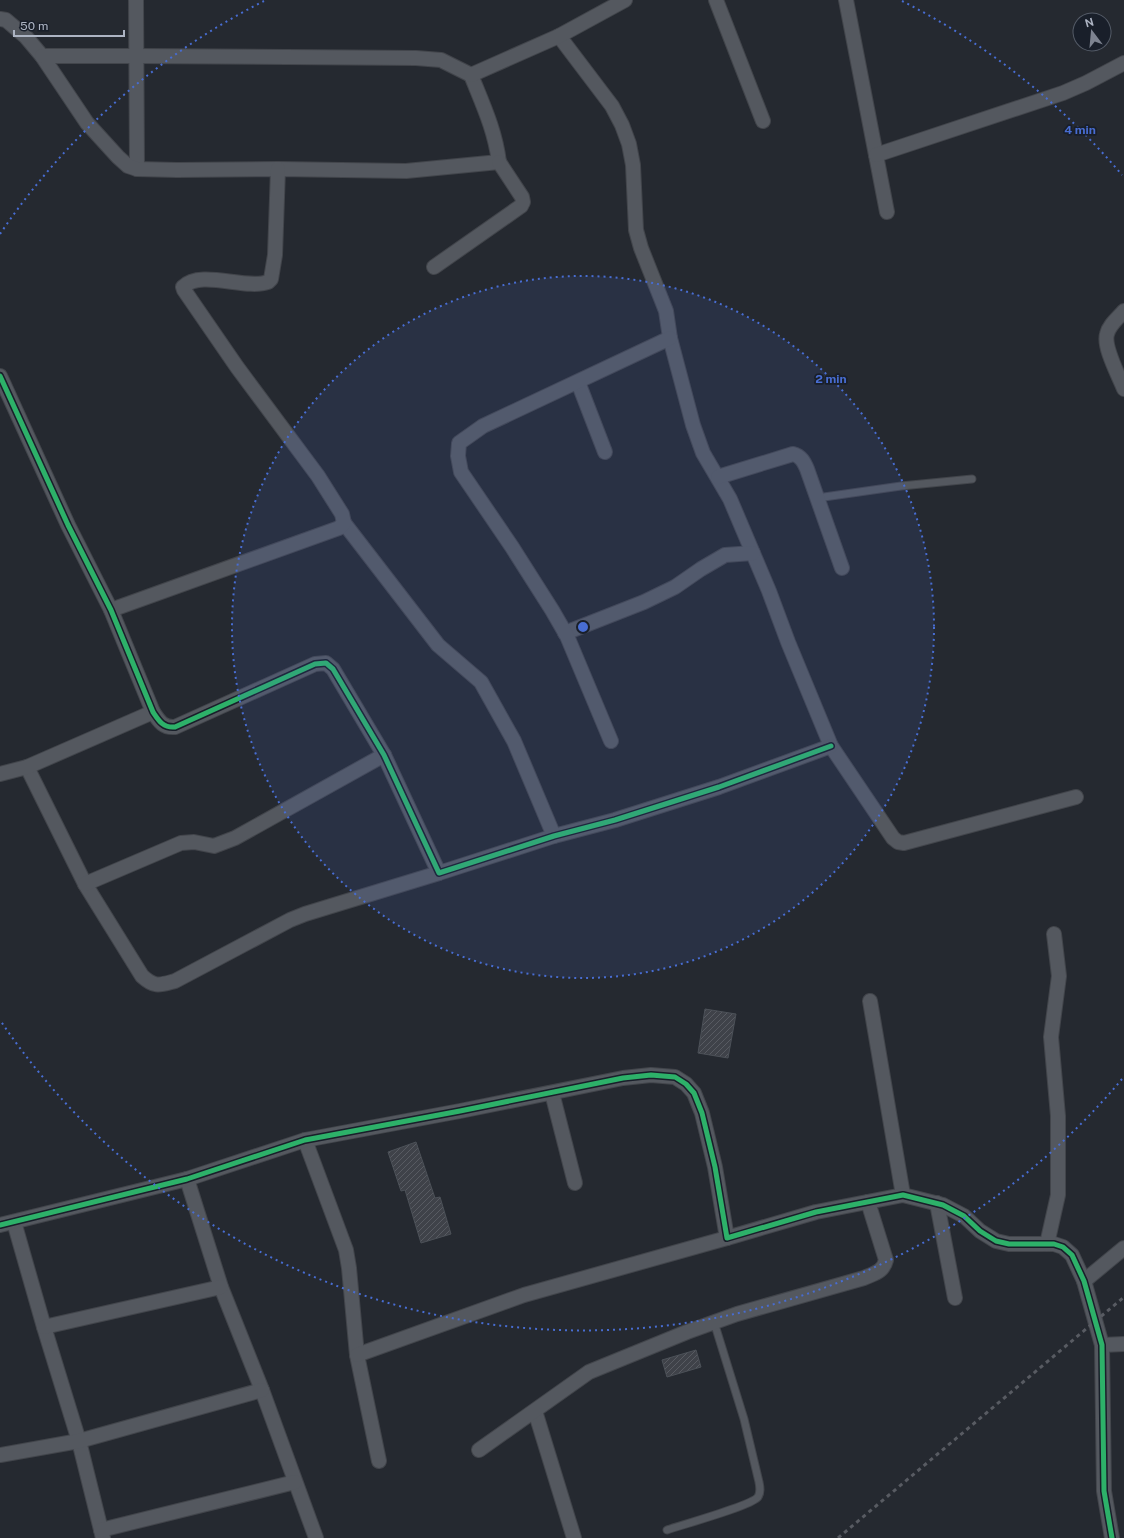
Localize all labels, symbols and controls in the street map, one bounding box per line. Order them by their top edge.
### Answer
scale bar [14,12,124,38]
north arrow [1072,12,1112,52]
text: N [1083,15,1095,29]
text: 50 m [20,19,48,33]
text: 4 min [1064,123,1096,137]
text: 2 min [815,372,847,386]
centre of rings [576,620,590,634]

